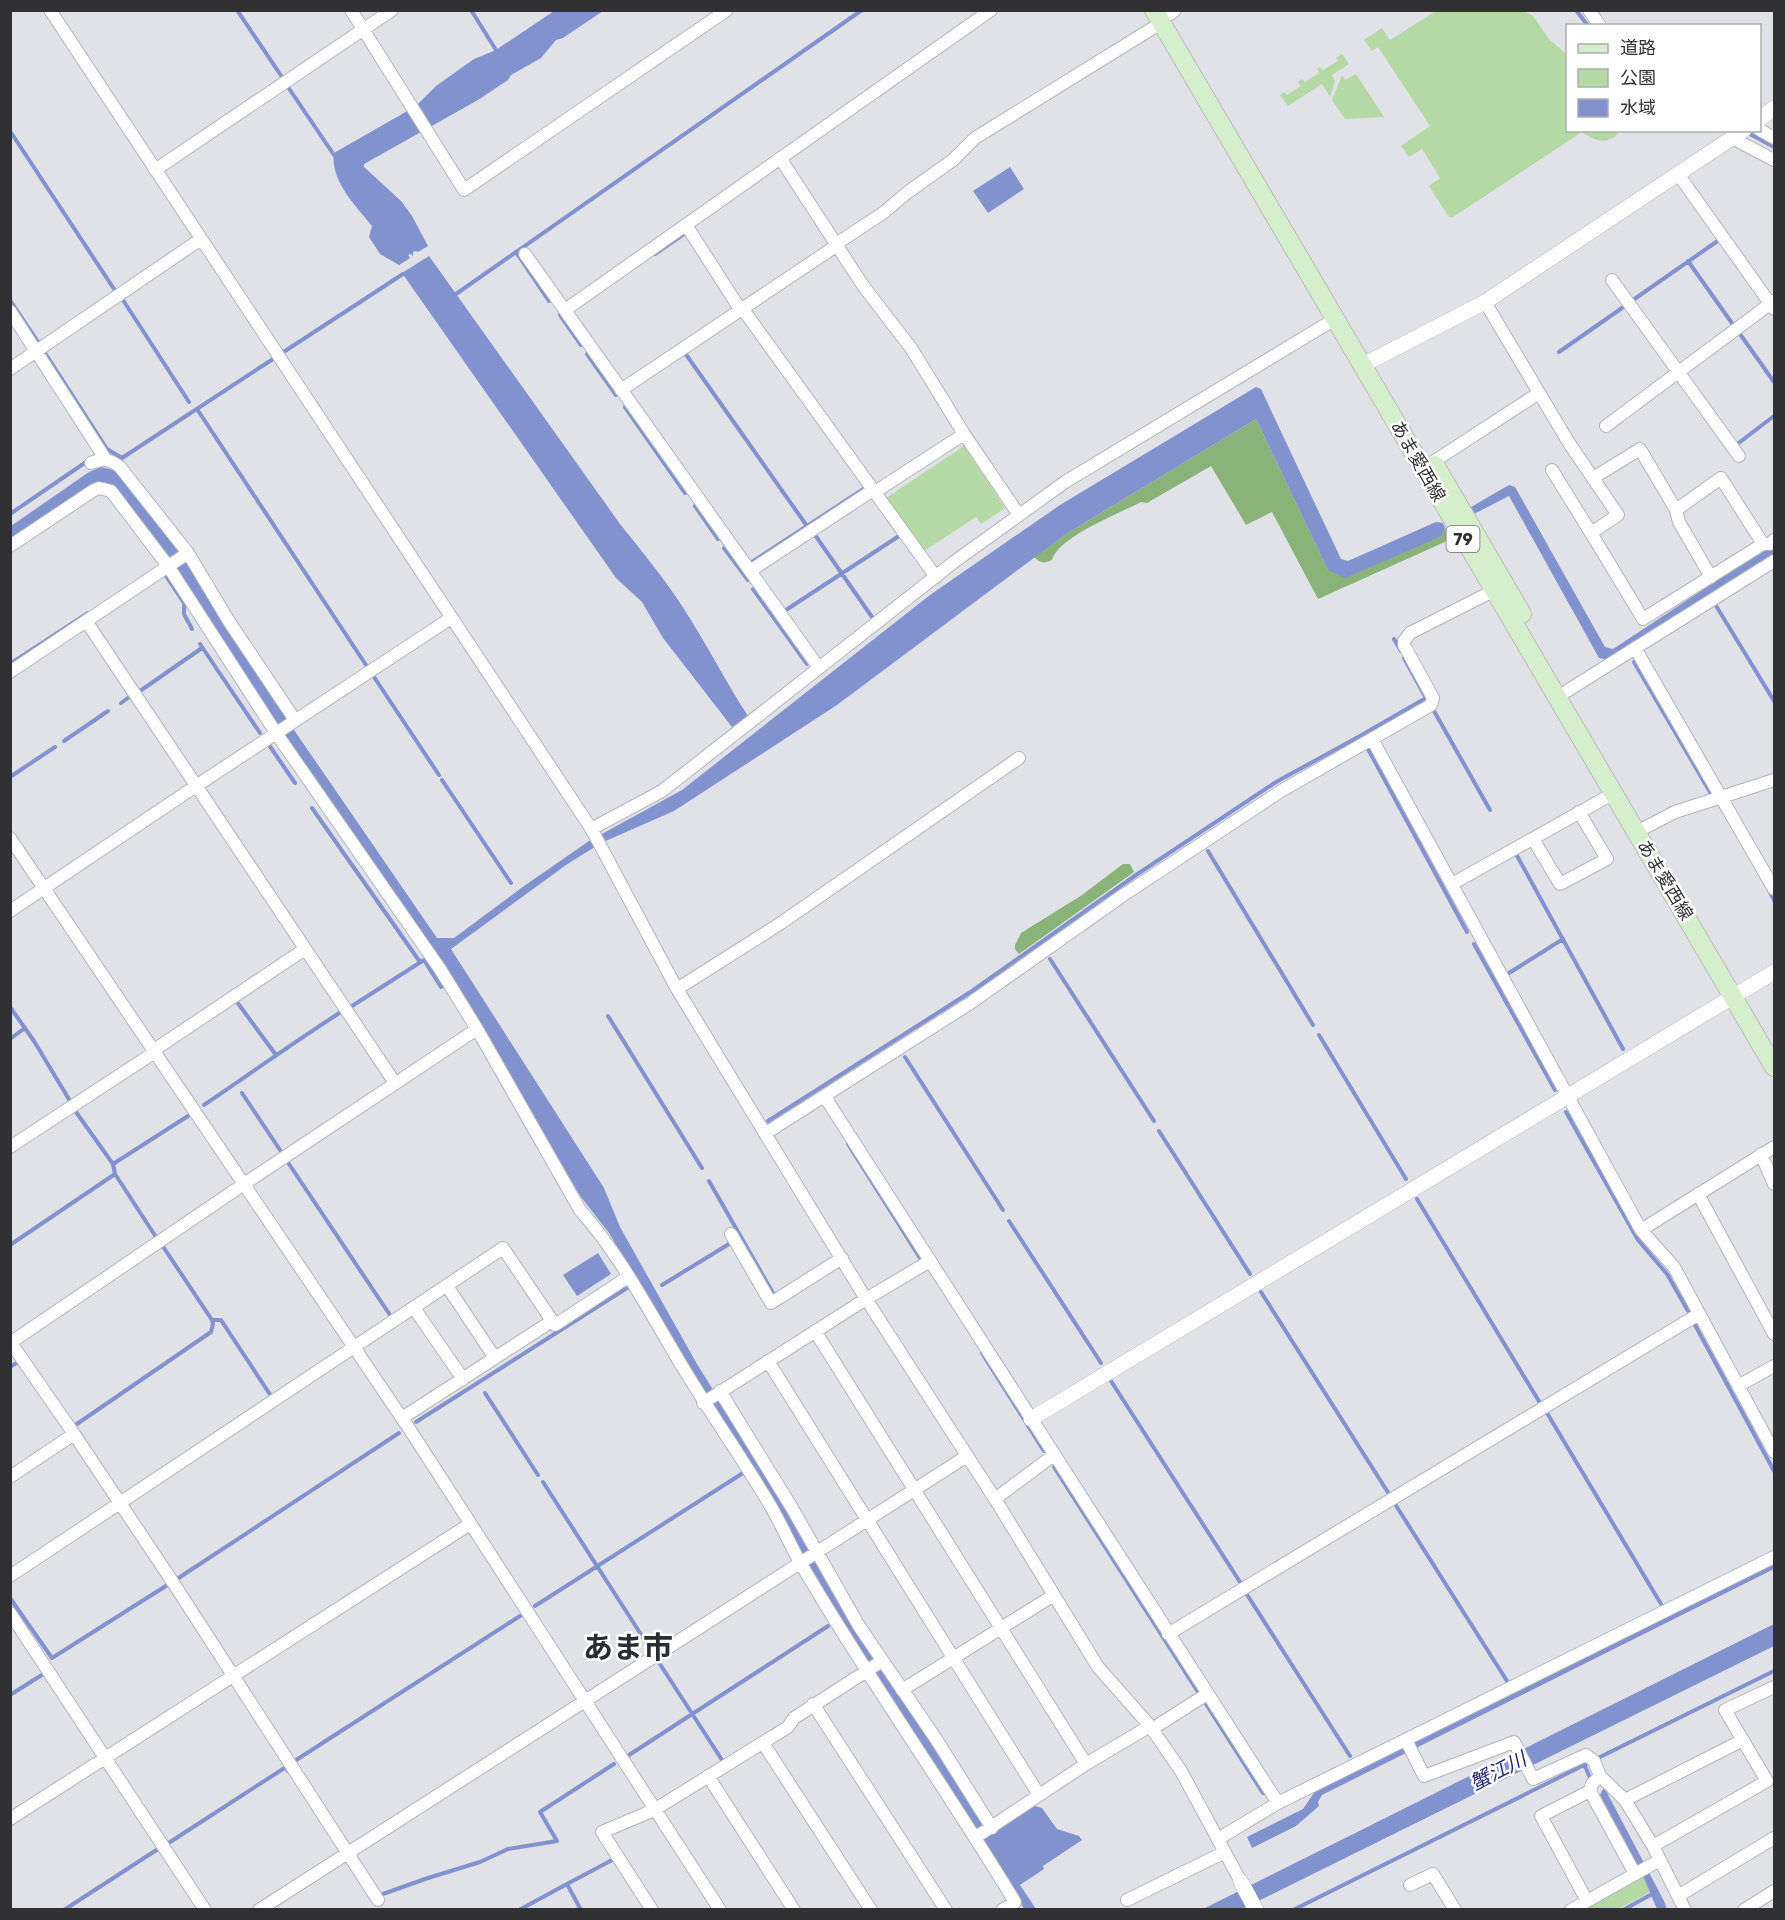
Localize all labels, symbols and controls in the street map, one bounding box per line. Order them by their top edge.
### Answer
legend [1566,24,1761,132]
text: 道路 [1620,37,1656,59]
text: 公園 [1620,67,1656,89]
text: 水域 [1620,97,1656,119]
street label: あま愛西線 [1386,417,1450,505]
road number: 79 [1446,526,1480,552]
street label: あま愛西線 [1632,836,1698,924]
district label: あま市 [583,1630,673,1666]
water label: 蟹江川 [1466,1746,1532,1795]

